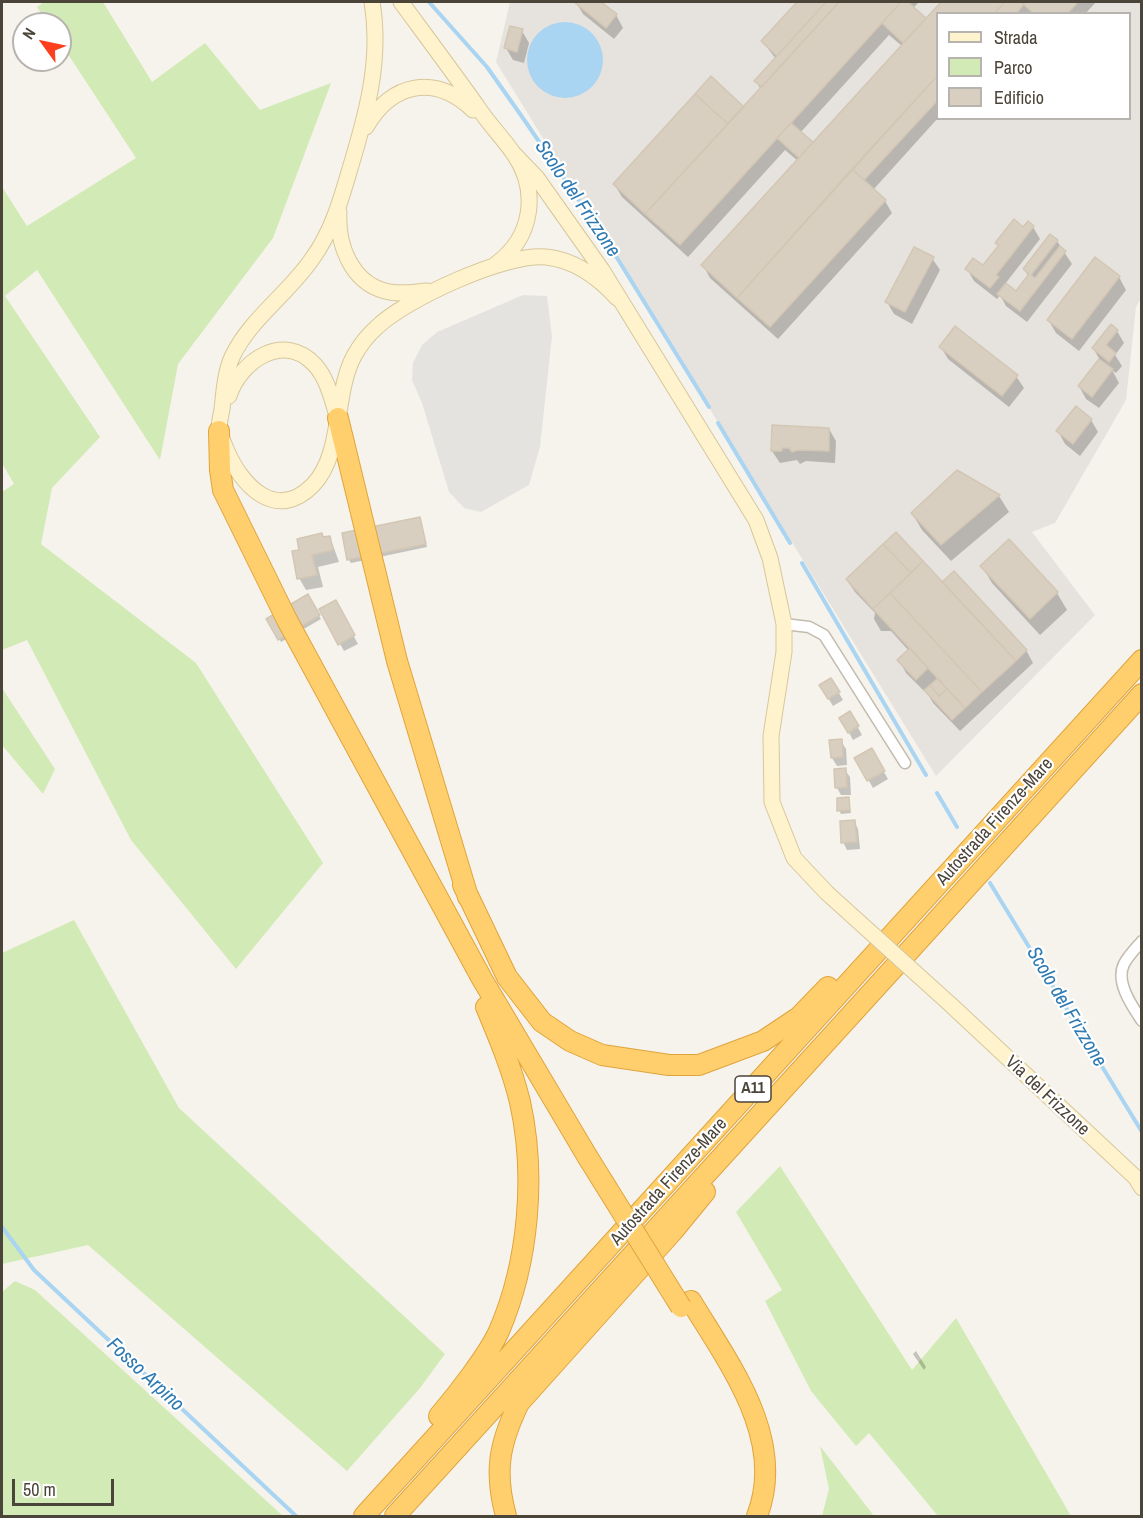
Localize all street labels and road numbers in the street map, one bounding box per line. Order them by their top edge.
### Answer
street label: Autostrada Firenze-Mare [932,754,1058,890]
street label: Via del Frizzone [1000,1052,1094,1140]
road number: A11 [735,1076,771,1102]
street label: Autostrada Firenze-Mare [606,1114,732,1250]

